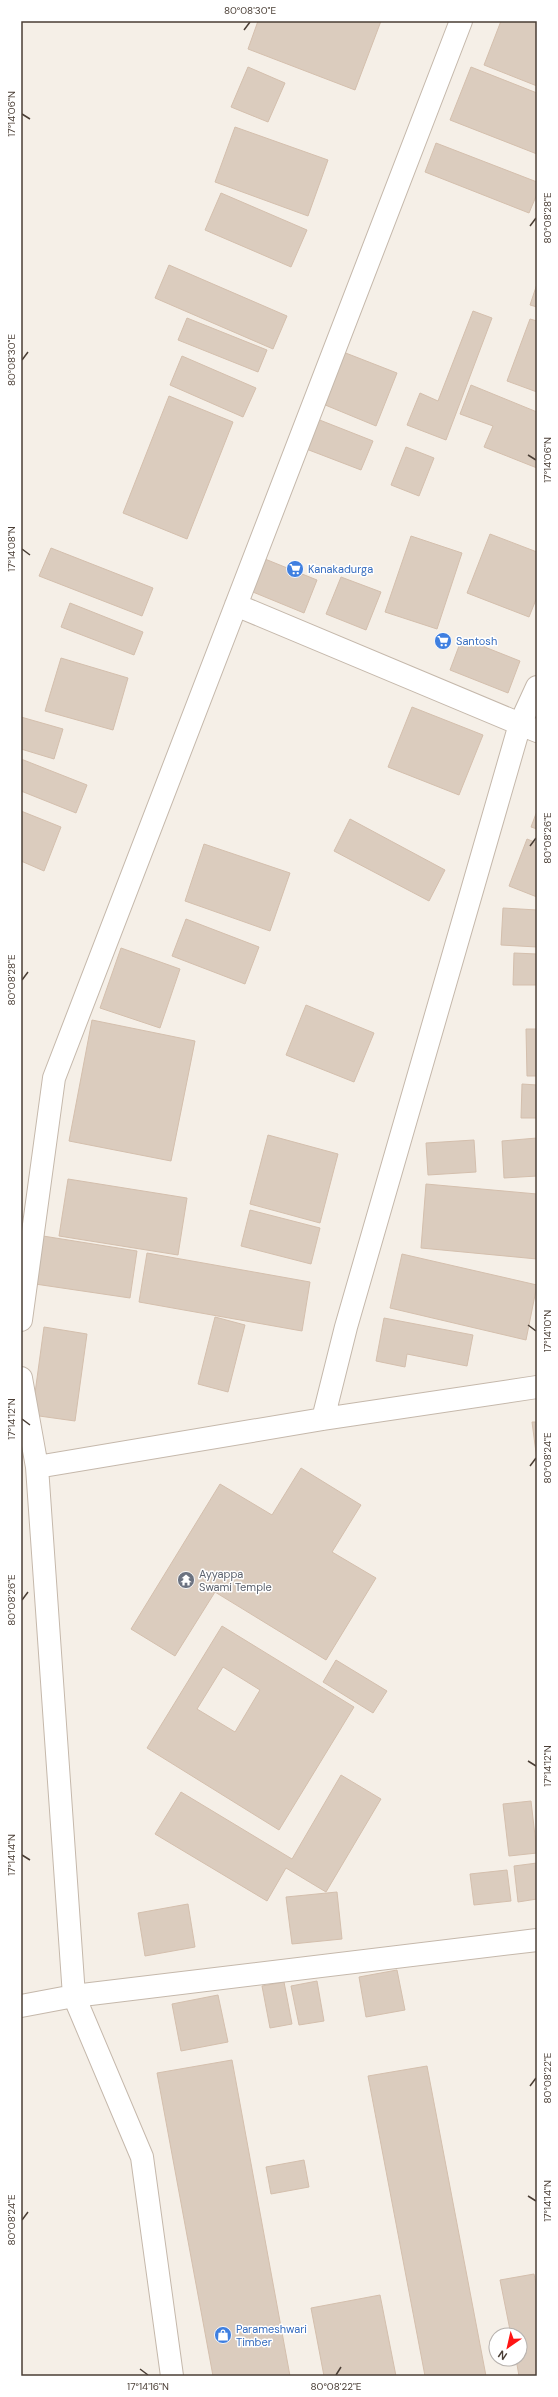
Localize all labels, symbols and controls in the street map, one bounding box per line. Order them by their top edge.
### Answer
text: 80°08'30"E [224,4,276,17]
text: 17°14'06"N [5,91,18,137]
text: 80°08'28"E [541,192,554,244]
text: 80°08'30"E [5,334,18,386]
text: 17°14'06"N [541,437,554,483]
text: 17°14'08"N [5,526,18,572]
supermarket icon: Kanakadurga [285,559,305,579]
place label: Kanakadurga [308,562,373,576]
supermarket icon: Santosh [433,631,453,651]
place label: Santosh [456,634,497,648]
text: 80°08'26"E [541,812,554,864]
text: 80°08'28"E [5,954,18,1006]
text: 17°14'10"N [541,1310,554,1352]
text: 17°14'12"N [5,1398,18,1440]
text: 80°08'24"E [541,1432,554,1484]
place label: Ayyappa Swami Temple [199,1567,272,1594]
temple icon: Ayyappa Swami Temple [176,1570,196,1590]
text: 80°08'26"E [5,1574,18,1626]
text: 17°14'12"N [541,1745,554,1787]
text: 17°14'14"N [5,1834,18,1876]
text: 80°08'22"E [541,2052,554,2103]
text: 17°14'14"N [541,2180,554,2222]
text: 80°08'24"E [5,2194,18,2246]
place label: Parameshwari Timber [236,2322,307,2349]
shop icon: Parameshwari Timber [213,2325,233,2345]
north arrow [488,2327,528,2367]
text: N [495,2347,510,2363]
text: 17°14'16"N [127,2380,169,2393]
text: 80°08'22"E [311,2380,362,2393]

